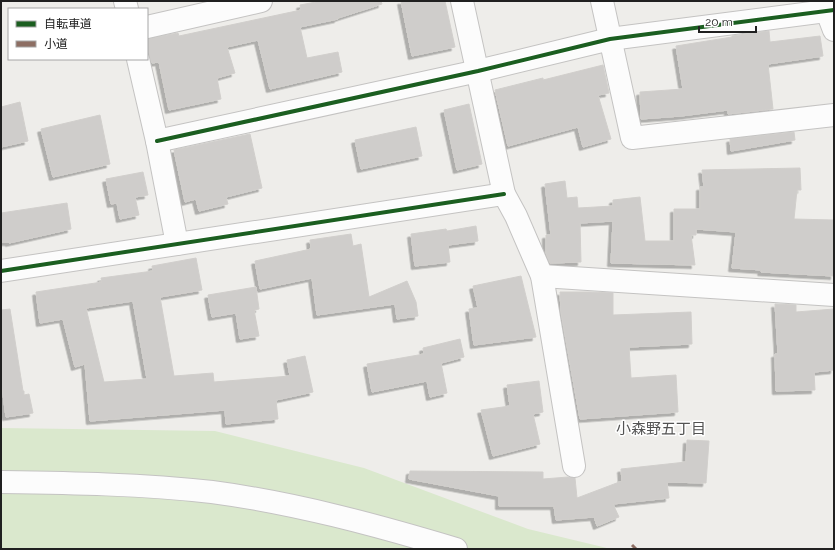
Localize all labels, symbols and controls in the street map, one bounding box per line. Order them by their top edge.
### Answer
legend [8,8,148,60]
scale bar [699,8,756,34]
text: 20 m [705,15,733,29]
text: 自転車道 [44,17,92,31]
text: 小道 [44,37,68,51]
district label: 小森野五丁目 [616,420,706,438]

